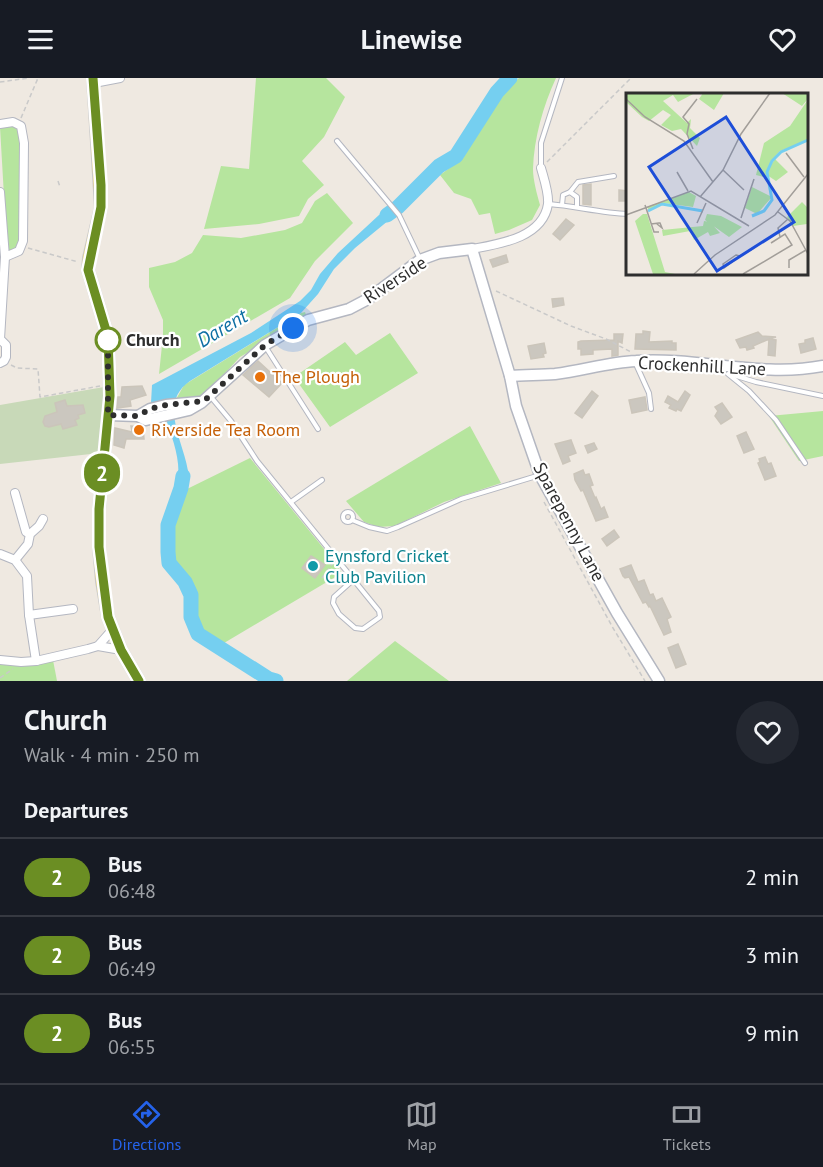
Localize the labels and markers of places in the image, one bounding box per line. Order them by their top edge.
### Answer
marker: Church [95,327,121,353]
place label: Church [126,328,179,351]
place label: The Plough [272,365,360,388]
marker: The Plough [253,370,267,384]
place label: Riverside Tea Room [151,418,300,441]
marker: Riverside Tea Room [132,423,146,437]
place label: Eynsford Cricket Club Pavilion [325,544,449,588]
marker: Eynsford Cricket Club Pavilion [306,559,320,573]

